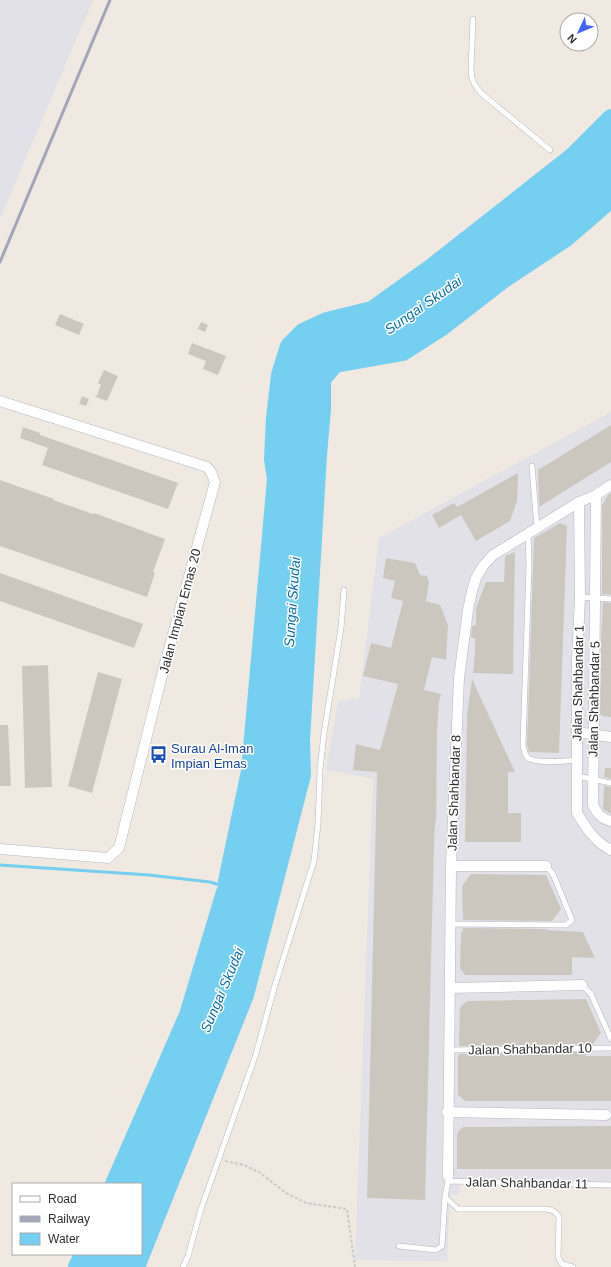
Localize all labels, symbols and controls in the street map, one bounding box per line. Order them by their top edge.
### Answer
north arrow [559,12,599,52]
text: N [565,32,579,46]
water label: Sungai Skudai [381,272,465,337]
street label: Jalan Impian Emas 20 [156,547,204,675]
water label: Sungai Skudai [281,556,303,648]
street label: Jalan Shahbandar 1 [569,625,587,741]
street label: Jalan Shahbandar 5 [585,641,603,757]
street label: Jalan Shahbandar 8 [444,735,464,851]
place label: Surau Al-Iman Impian Emas [171,741,253,771]
bus stop icon: Surau Al-Iman Impian Emas [148,745,168,765]
water label: Sungai Skudai [197,945,247,1035]
street label: Jalan Shahbandar 10 [468,1040,592,1058]
street label: Jalan Shahbandar 11 [466,1174,588,1192]
legend [12,1183,142,1255]
text: Road [48,1192,77,1206]
text: Railway [48,1212,90,1226]
text: Water [48,1232,80,1246]

